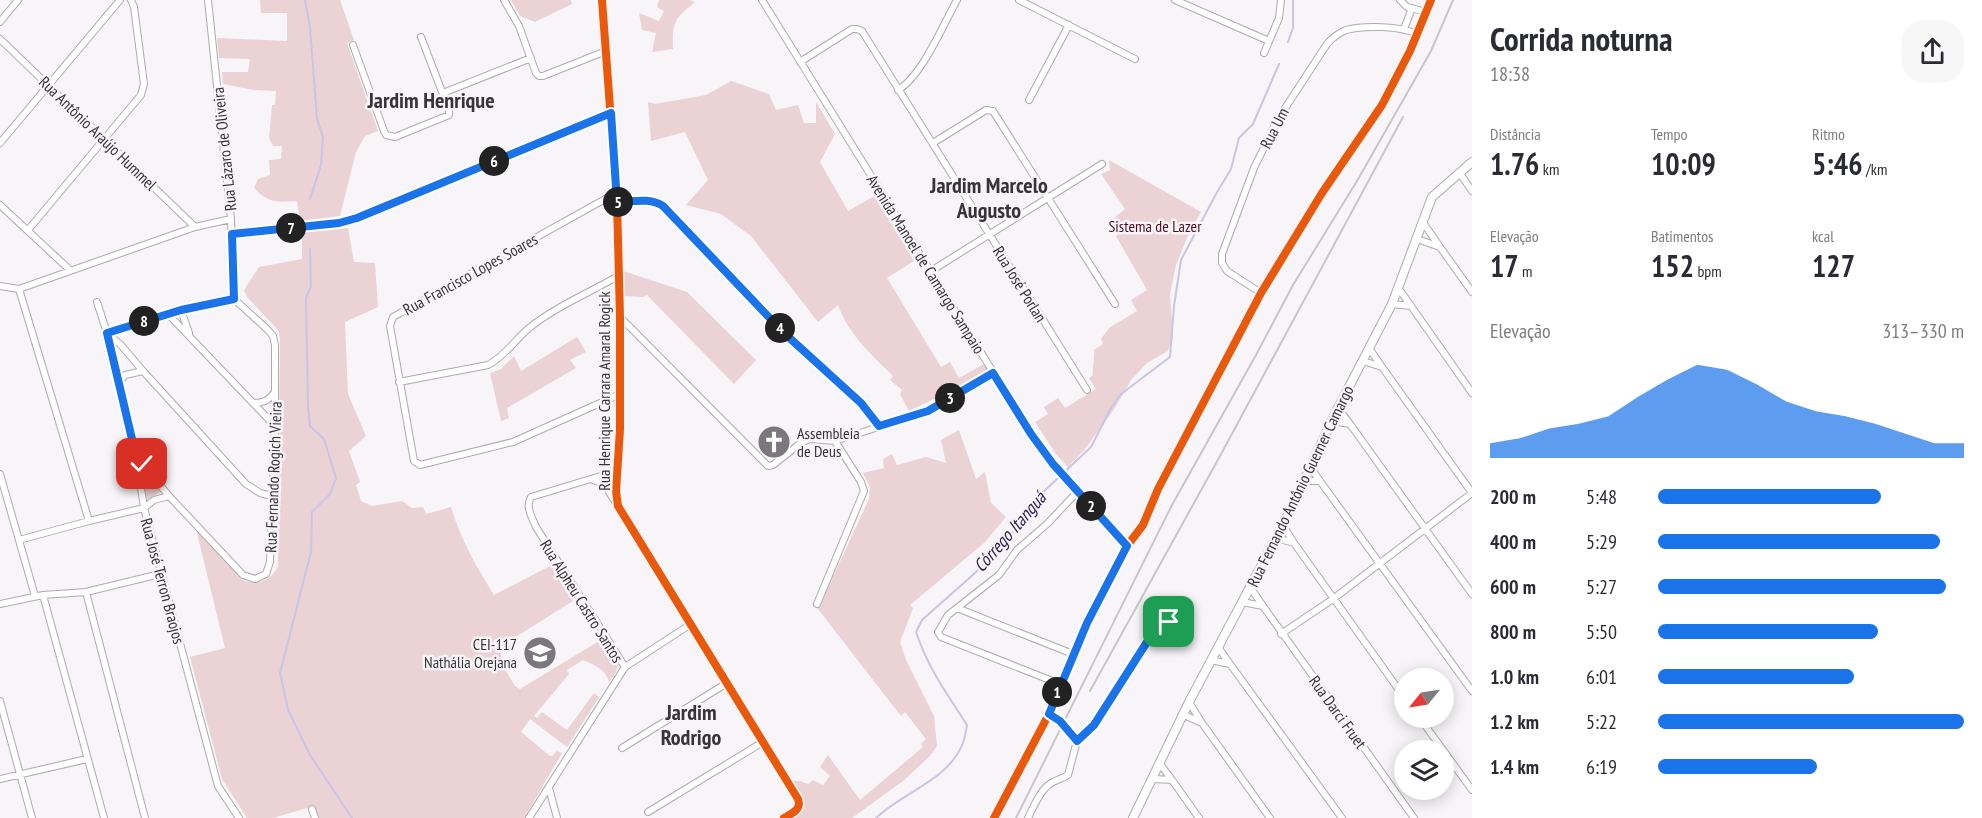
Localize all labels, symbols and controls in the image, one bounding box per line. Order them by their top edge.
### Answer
text: Corrida noturna [1490,17,1673,60]
button: share [1901,20,1964,83]
text: 18:38 [1490,61,1530,87]
street label: Rua Antônio Araújo Hummel [35,72,161,195]
street label: Rua Lázaro de Oliveira [208,86,240,212]
district label: Jardim Henrique [366,86,495,114]
street label: Rua Um [1255,104,1293,152]
text: Distância [1490,124,1541,144]
text: Tempo [1651,124,1687,144]
text: Ritmo [1812,124,1845,144]
text: 1.76 [1490,144,1539,183]
text: 10:09 [1651,144,1716,183]
text: 5:46 [1812,144,1863,183]
pin: 6 [479,146,509,176]
text: 6 [490,151,498,171]
text: km [1539,159,1559,179]
text: /km [1863,159,1887,179]
street label: Avenida Manoel de Camargo Sampaio [863,171,990,357]
district label: Jardim Marcelo Augusto [929,171,1048,224]
pin: 5 [603,187,633,217]
text: 5 [614,192,622,212]
pin: 7 [276,213,306,243]
park label: Sistema de Lazer [1108,216,1202,236]
text: 7 [287,218,295,238]
text: Elevação [1490,226,1539,246]
text: Batimentos [1651,226,1713,246]
text: kcal [1812,226,1834,246]
street label: Rua Francisco Lopes Soares [399,229,541,319]
street label: Rua José Porlan [989,242,1051,326]
text: 17 [1490,246,1519,285]
text: 152 [1651,246,1694,285]
text: 127 [1812,246,1855,285]
text: m [1519,261,1533,281]
text: bpm [1694,261,1722,281]
street label: Rua Henrique Carrara Amaral Rogick [594,291,614,491]
pin: 8 [129,306,159,336]
text: 8 [140,311,148,331]
pin: 4 [765,313,795,343]
text: 4 [776,318,784,338]
text: Elevação [1490,318,1551,344]
text: 313–330 m [1882,318,1964,344]
street label: Rua Fernando Antônio Guerner Camargo [1242,382,1358,590]
pin: 3 [935,383,965,413]
text: 3 [946,388,954,408]
street label: Rua Fernando Rogich Vieira [260,401,286,553]
place label: Assembleia de Deus [797,423,860,461]
church icon: Assembleia de Deus [756,424,792,460]
pin [116,438,167,489]
icon: check [125,447,158,480]
text: 200 m [1490,484,1536,510]
text: 5:48 [1586,484,1617,510]
water label: Córrego Itanguá [968,485,1052,577]
pin: 2 [1076,491,1106,521]
text: 2 [1087,496,1095,516]
street label: Rua José Terron Braojos [137,516,189,646]
text: 400 m [1490,529,1536,555]
text: 5:29 [1586,529,1617,555]
street label: Rua Alpheu Castro Santos [536,536,628,666]
text: 600 m [1490,574,1536,600]
text: 5:27 [1586,574,1617,600]
pin [1143,596,1194,647]
icon: arrive [1152,605,1185,638]
text: 800 m [1490,619,1536,645]
text: 5:50 [1586,619,1617,645]
place label: CEI-117 Nathália Orejana [424,634,517,672]
school or university icon: CEI-117 Nathália Orejana [522,635,558,671]
text: 1.0 km [1490,664,1539,690]
text: 6:01 [1586,664,1617,690]
north arrow [1394,668,1454,728]
map controls [1394,668,1454,800]
street label: Rua Darci Fruet [1305,672,1371,753]
pin: 1 [1042,677,1072,707]
text: 1 [1053,682,1061,702]
district label: Jardim Rodrigo [661,698,722,751]
text: 1.2 km [1490,709,1539,735]
text: 5:22 [1586,709,1617,735]
button: layers [1394,740,1454,800]
text: 1.4 km [1490,754,1539,780]
text: 6:19 [1586,754,1617,780]

